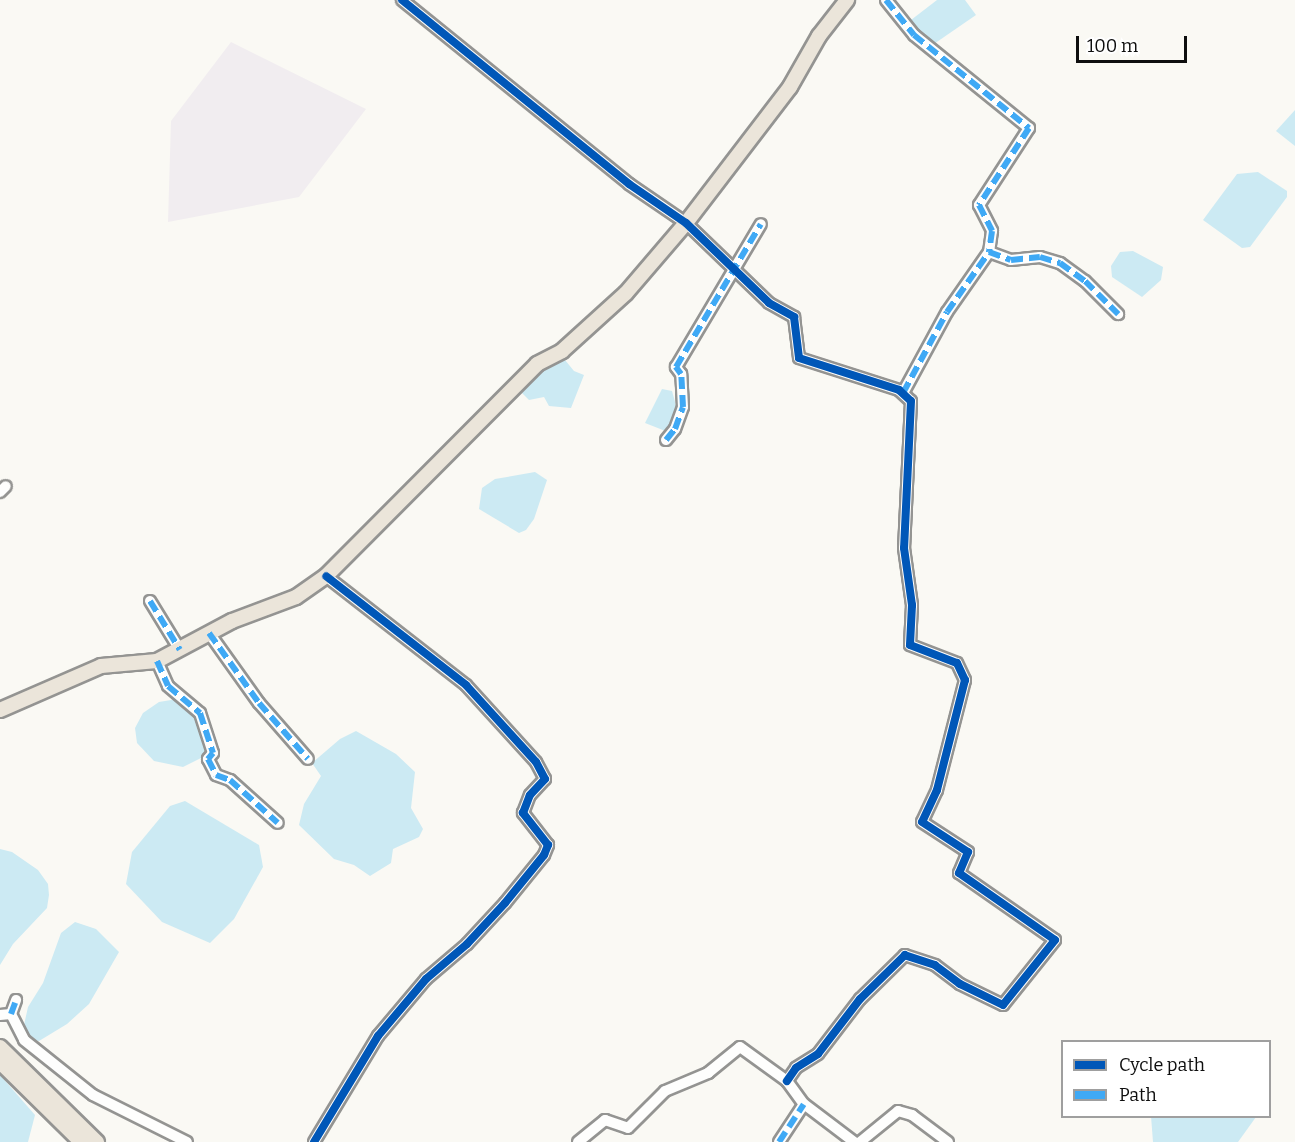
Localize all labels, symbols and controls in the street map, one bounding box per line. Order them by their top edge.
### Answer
scale bar [1079,24,1190,62]
text: 100 m [1087,35,1138,57]
legend [1061,1040,1271,1118]
text: Cycle path [1119,1054,1205,1076]
text: Path [1119,1084,1157,1106]

